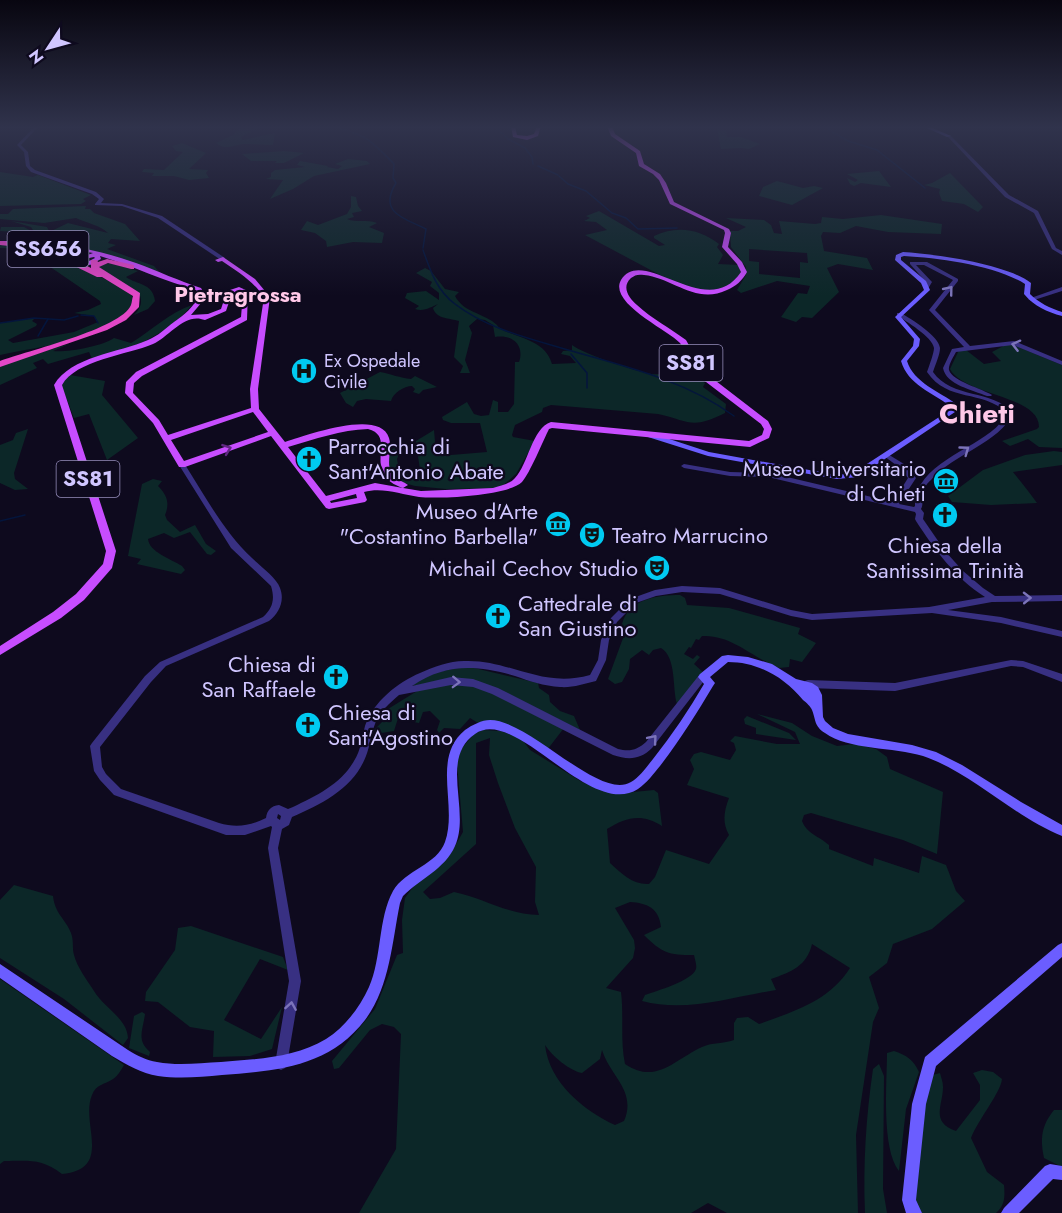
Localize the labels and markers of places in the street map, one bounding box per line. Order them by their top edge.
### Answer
place label: Ex Ospedale Civile [324,348,420,395]
hospital icon: Ex Ospedale Civile [289,356,319,386]
place label: Parrocchia di Sant'Antonio Abate [328,430,504,487]
church icon: Parrocchia di Sant'Antonio Abate [294,444,324,474]
place label: Museo Universitario di Chieti [743,452,926,509]
museum icon: Museo Universitario di Chieti [931,466,961,496]
place label: Museo d'Arte "Costantino Barbella" [339,495,538,552]
church icon: Chiesa della Santissima Trinità [930,500,960,530]
museum icon: Museo d'Arte "Costantino Barbella" [543,509,573,539]
place label: Teatro Marrucino [612,519,768,551]
theatre icon: Teatro Marrucino [577,520,607,550]
place label: Chiesa della Santissima Trinità [866,529,1024,586]
place label: Michail Cechov Studio [429,552,638,584]
theatre icon: Michail Cechov Studio [642,553,672,583]
place label: Cattedrale di San Giustino [518,587,637,644]
church icon: Cattedrale di San Giustino [483,601,513,631]
place label: Chiesa di San Raffaele [201,648,316,705]
church icon: Chiesa di San Raffaele [321,662,351,692]
place label: Chiesa di Sant'Agostino [328,696,453,753]
church icon: Chiesa di Sant'Agostino [293,710,323,740]

